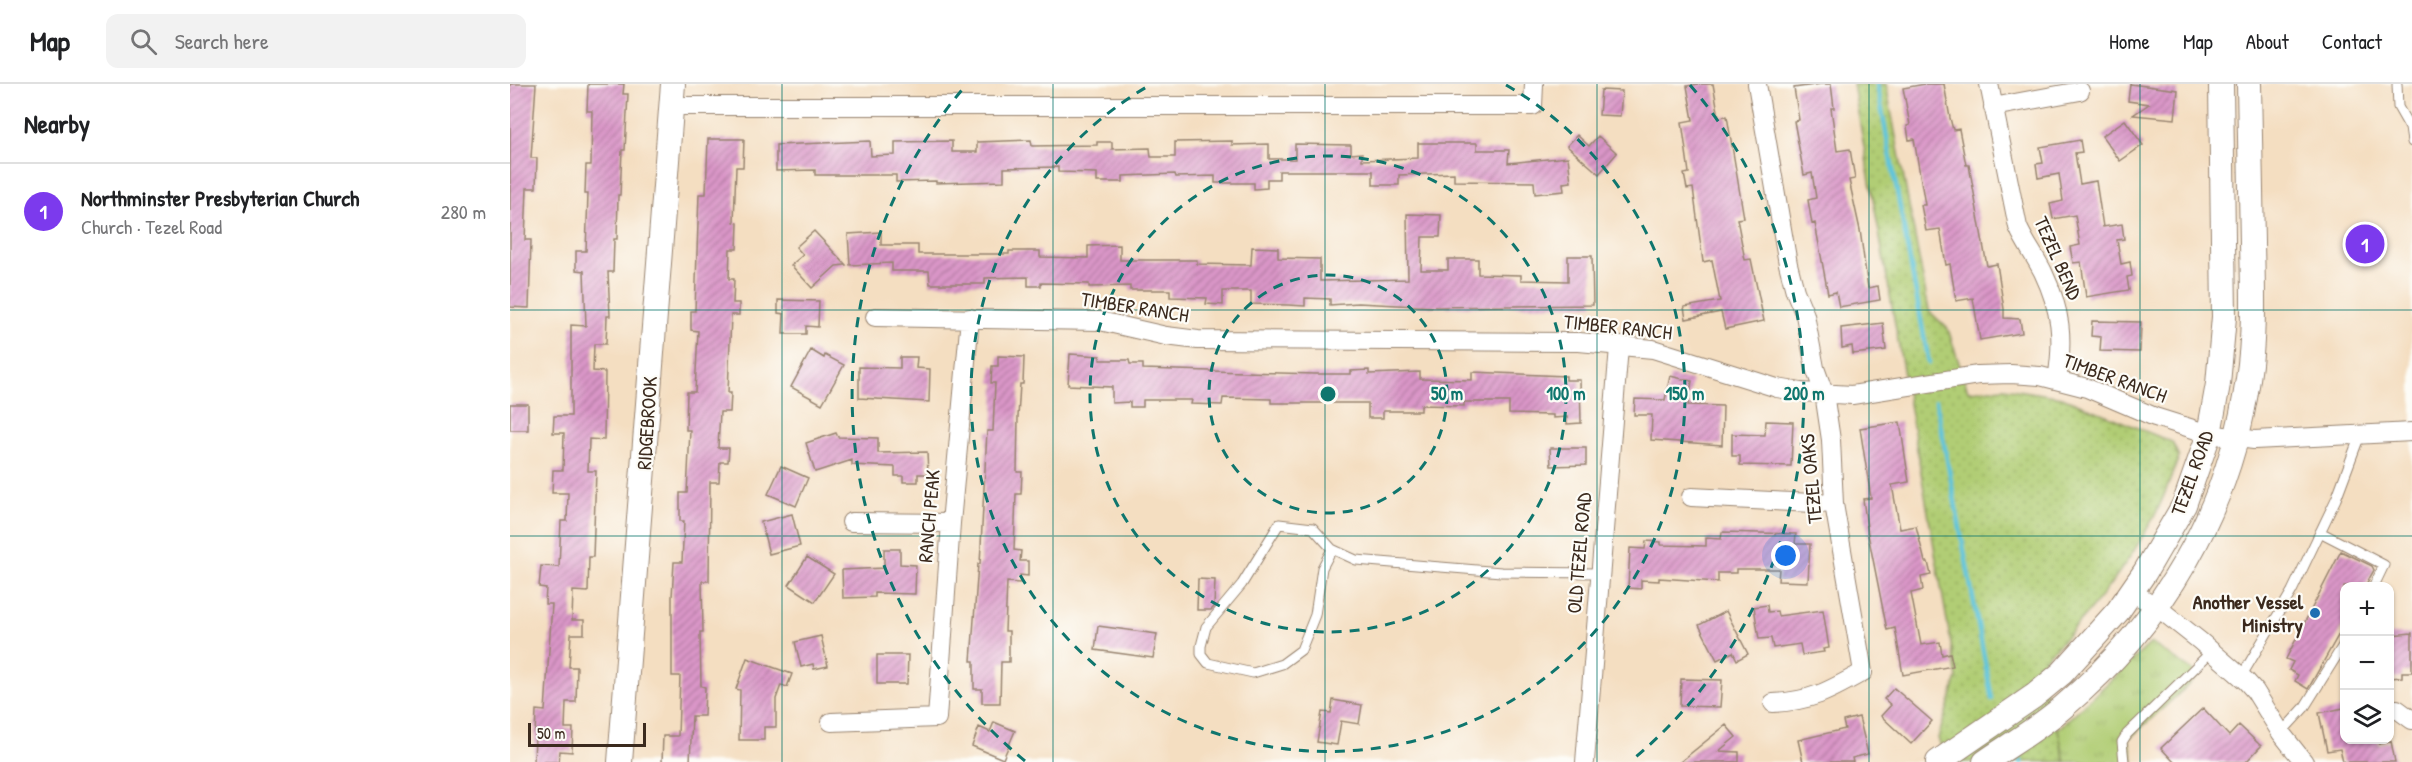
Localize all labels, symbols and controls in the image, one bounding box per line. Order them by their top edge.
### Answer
search box [106,14,526,68]
text: Map [30,22,70,60]
icon: search [127,25,160,58]
text: Search here [175,26,269,56]
text: Home [2109,27,2150,56]
text: Map [2183,27,2213,56]
text: About [2246,27,2289,56]
text: Contact [2322,27,2382,56]
text: Nearby [24,106,90,141]
text: Northminster Presbyterian Church [81,183,359,213]
text: 1 [40,198,47,225]
text: 280 m [441,198,486,225]
street label: TEZEL BEND [2028,212,2089,304]
text: Church · Tezel Road [81,213,222,240]
pin: 1 [2346,222,2384,266]
street label: TIMBER RANCH [1079,285,1191,328]
street label: TIMBER RANCH [1563,307,1673,346]
street label: TIMBER RANCH [2060,346,2171,409]
street label: RIDGEBROOK [630,375,663,471]
text: 50 m [1431,381,1463,406]
text: 100 m [1546,381,1586,406]
text: 150 m [1666,381,1704,406]
text: 200 m [1784,381,1824,406]
centre of rings [1318,384,1338,404]
street label: TEZEL ROAD [2164,426,2220,519]
street label: TEZEL OAKS [1793,433,1828,525]
street label: RANCH PEAK [911,468,946,564]
street label: OLD TEZEL ROAD [1560,491,1597,615]
your location [1771,541,1800,570]
map controls [2340,582,2394,744]
button: + [2340,582,2394,636]
place label: Another Vessel Ministry [2193,588,2304,639]
marker: Another Vessel Ministry [2308,606,2322,620]
button: − [2340,636,2394,690]
button: layers [2340,690,2394,744]
scale bar [528,720,646,748]
text: 50 m [537,722,566,744]

